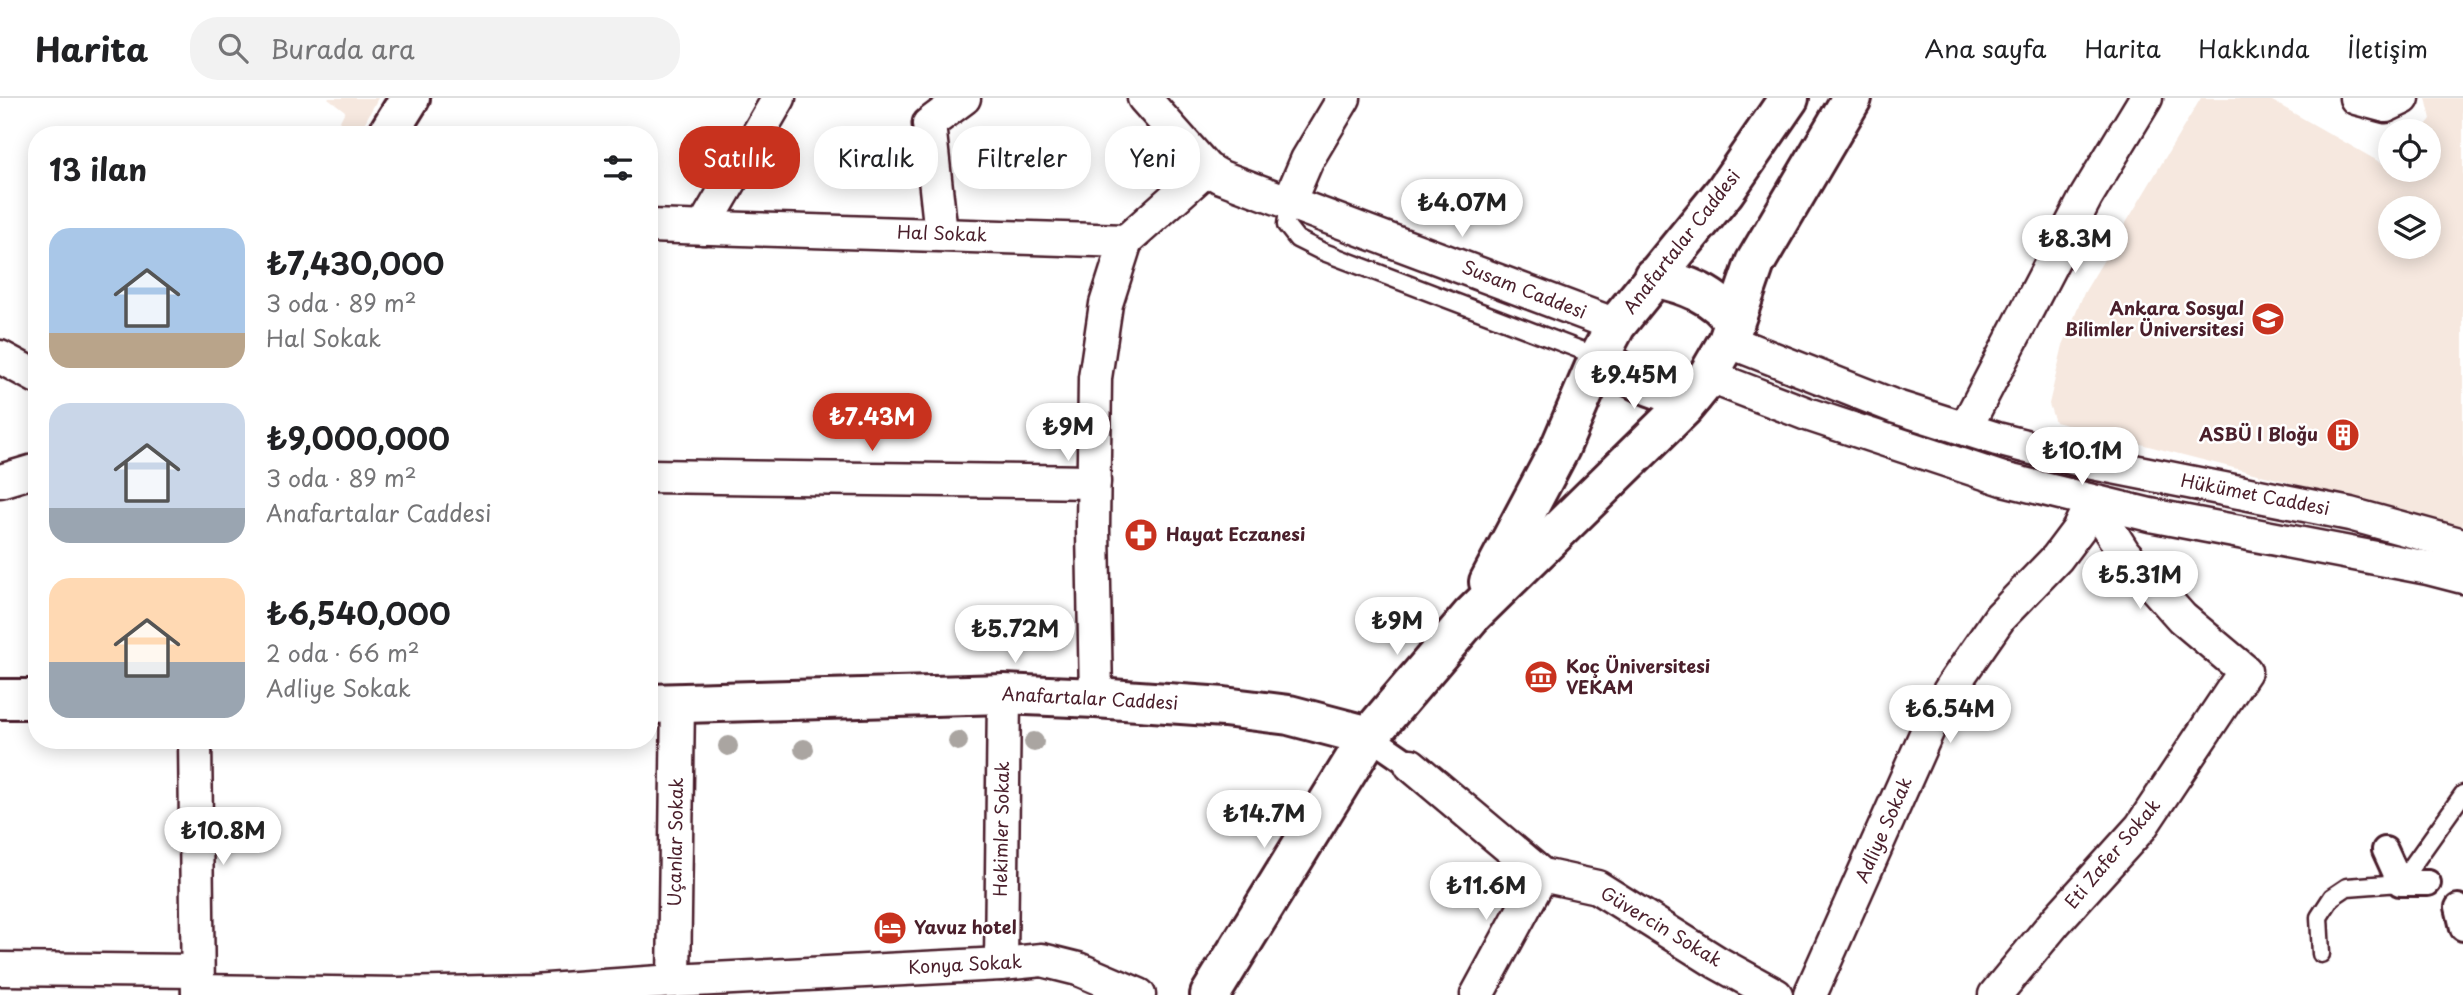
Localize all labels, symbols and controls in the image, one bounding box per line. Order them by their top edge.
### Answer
search box [190,17,680,80]
text: Harita [35,23,148,73]
icon: search [214,29,252,67]
text: Burada ara [270,29,415,68]
text: Ana sayfa [1925,30,2046,66]
text: Harita [2084,30,2161,66]
text: Hakkında [2199,30,2309,66]
text: İletişim [2347,30,2428,66]
map controls [2378,119,2441,259]
button: locate [2378,119,2441,182]
chip: Satılık [679,126,800,189]
chip: Kiralık [814,126,938,189]
chip: Filtreler [952,126,1091,189]
chip: Yeni [1105,126,1200,189]
text: 13 ilan [49,146,147,191]
icon: filters [599,149,637,187]
street label: Anafartalar Caddesi [1616,163,1746,319]
pin: ₺4.07M [1405,180,1519,239]
text: ₺4.07M [1417,184,1507,219]
button: layers [2378,196,2441,259]
pin: ₺8.3M [2026,216,2124,275]
street label: Hal Sokak [897,217,988,248]
text: ₺8.3M [2038,220,2112,255]
text: ₺7,430,000 [266,240,444,285]
street label: Susam Caddesi [1458,252,1591,325]
icon: home [105,256,189,340]
text: 3 oda · 89 m² [266,285,417,320]
place label: Ankara Sosyal Bilimler Üniversitesi [2065,294,2244,342]
school or university icon: Ankara Sosyal Bilimler Üniversitesi [2249,300,2287,338]
text: Hal Sokak [266,320,381,355]
pin: ₺9.45M [1577,352,1691,411]
text: ₺9.45M [1591,356,1677,391]
pin: ₺7.43M [815,394,929,453]
text: ₺7.43M [829,398,915,433]
pin: ₺9M [1034,404,1102,463]
text: ₺9M [1042,408,1094,443]
text: ₺9,000,000 [266,415,450,460]
building icon: ASBÜ I Bloğu [2324,416,2362,454]
place label: ASBÜ I Bloğu [2198,420,2318,447]
pin: ₺10.1M [2025,428,2139,487]
icon: home [105,431,189,515]
text: ₺10.1M [2042,432,2122,467]
text: 3 oda · 89 m² [266,460,417,495]
street label: Hükümet Caddesi [2178,466,2332,521]
text: Anafartalar Caddesi [266,495,492,530]
pharmacy icon: Hayat Eczanesi [1122,516,1160,554]
place label: Hayat Eczanesi [1166,520,1306,547]
pin: ₺5.31M [2083,552,2197,611]
text: ₺5.31M [2098,556,2182,591]
text: ₺6,540,000 [266,590,451,635]
pin: ₺9M [1363,598,1431,657]
text: ₺9M [1371,602,1423,637]
icon: home [105,606,189,690]
pin: ₺5.72M [958,606,1072,665]
text: ₺5.72M [971,610,1059,645]
text: 2 oda · 66 m² [266,635,420,670]
place label: Koç Üniversitesi VEKAM [1566,652,1710,700]
museum icon: Koç Üniversitesi VEKAM [1522,658,1560,696]
text: Adliye Sokak [266,670,411,705]
street label: Anafartalar Caddesi [1001,679,1179,716]
pin: ₺6.54M [1893,686,2007,745]
text: ₺6.54M [1905,690,1995,725]
street label: Hekimler Sokak [986,761,1015,897]
street label: Adliye Sokak [1847,772,1918,887]
street label: Uçanlar Sokak [660,777,689,907]
pin: ₺14.7M [1207,790,1321,850]
street label: Eti Zafer Sokak [2058,792,2166,914]
text: ₺14.7M [1223,795,1305,830]
pin: ₺10.8M [166,808,280,867]
text: ₺10.8M [180,812,266,847]
pin: ₺11.6M [1429,862,1543,922]
text: ₺11.6M [1446,867,1526,902]
street label: Güvercin Sokak [1596,879,1728,973]
hotel icon: Yavuz hotel [871,909,909,947]
place label: Yavuz hotel [914,913,1017,940]
street label: Konya Sokak [907,947,1023,980]

